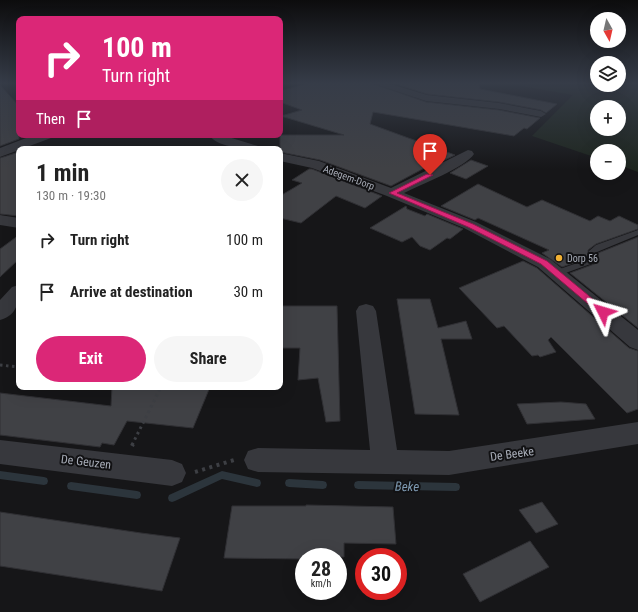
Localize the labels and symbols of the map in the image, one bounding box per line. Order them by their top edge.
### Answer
north arrow [590,12,626,48]
pin [413,134,447,175]
street label: Adegem-Dorp [322,163,376,192]
marker: Dorp 56 [554,253,564,263]
place label: Dorp 56 [567,253,598,264]
position arrow [582,291,624,333]
street label: De Beeke [489,444,535,464]
street label: De Geuzen [60,452,112,472]
water label: Beke [395,479,419,494]
speed limit sign: 30 [355,548,407,600]

